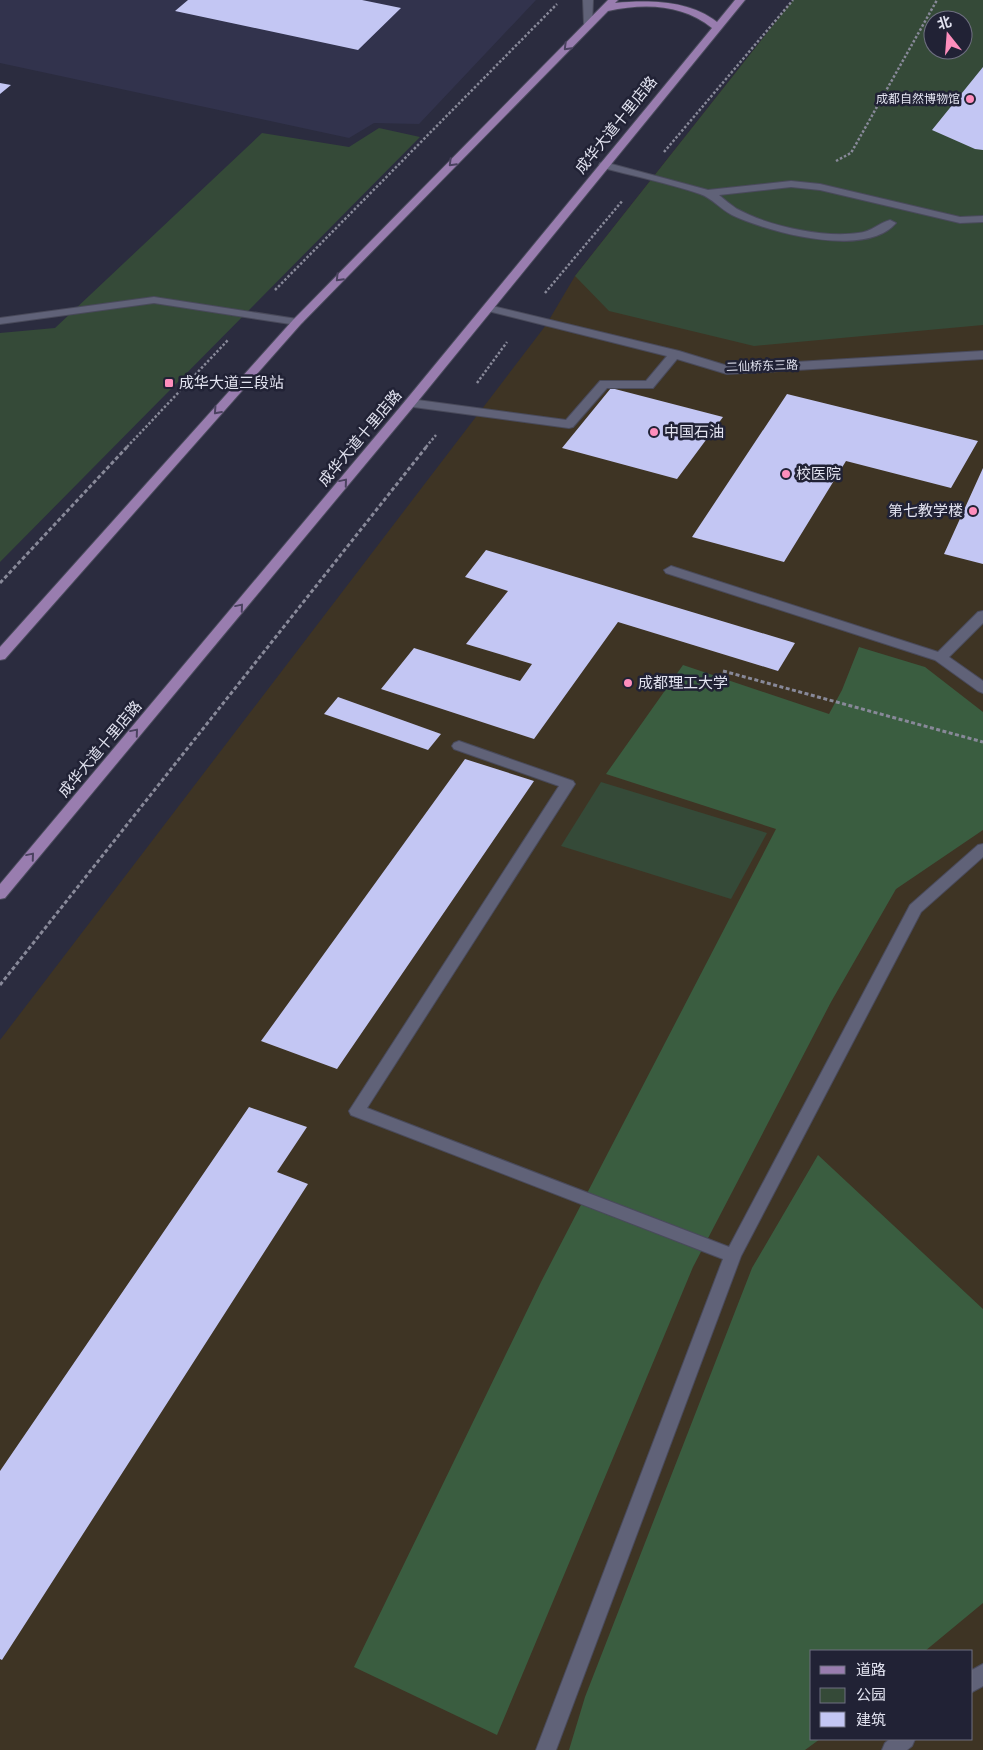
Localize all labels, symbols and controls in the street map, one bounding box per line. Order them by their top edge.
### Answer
north arrow [923,10,973,60]
text: 北 [935,13,954,33]
one-way arrow [563,41,572,50]
street label: 成华大道十里店路 [571,73,661,177]
place label: 成都自然博物馆 [876,92,960,106]
marker: 成都自然博物馆 [964,93,976,105]
one-way arrow [449,157,458,166]
one-way arrow [335,273,344,282]
street label: 二仙桥东三路 [726,358,798,374]
place label: 成华大道三段站 [179,374,284,392]
marker: 成华大道三段站 [163,377,175,389]
street label: 成华大道十里店路 [315,386,405,490]
one-way arrow [214,406,223,415]
place label: 中国石油 [664,423,724,441]
marker: 中国石油 [648,426,660,438]
place label: 校医院 [796,465,841,483]
marker: 校医院 [780,468,792,480]
one-way arrow [338,479,347,488]
place label: 第七教学楼 [888,502,963,520]
marker: 第七教学楼 [967,505,979,517]
one-way arrow [234,604,242,613]
place label: 成都理工大学 [638,674,728,692]
marker: 成都理工大学 [622,677,634,689]
street label: 成华大道十里店路 [55,697,145,801]
one-way arrow [130,728,139,737]
one-way arrow [26,853,35,862]
legend [810,1650,973,1740]
text: 道路 [856,1661,886,1679]
text: 公园 [856,1686,886,1704]
text: 建筑 [856,1711,886,1729]

